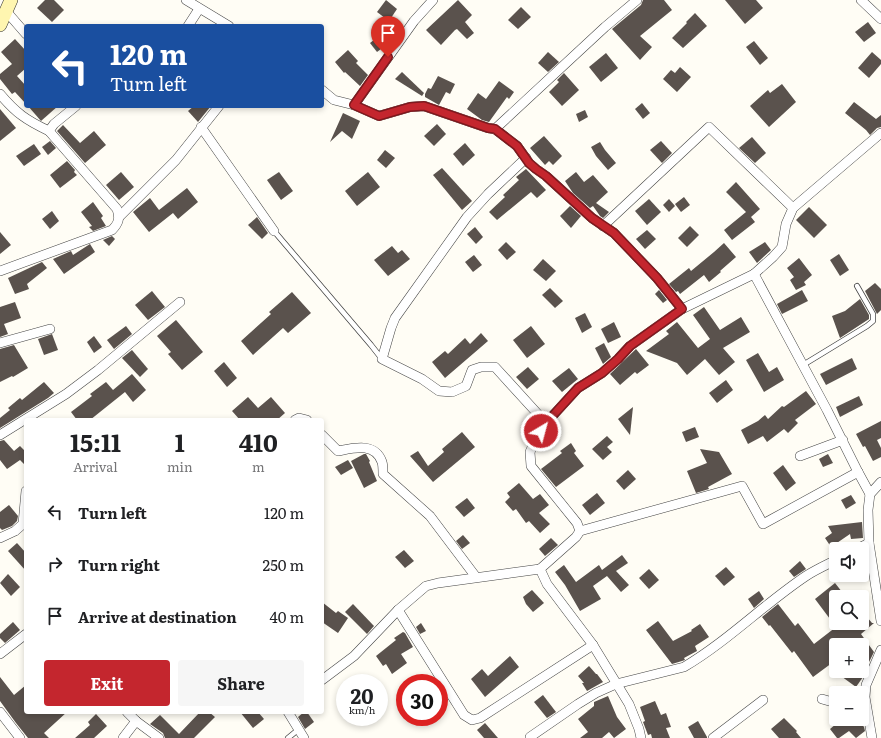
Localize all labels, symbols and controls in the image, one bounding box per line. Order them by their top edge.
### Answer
pin [371,16,405,57]
icon: arrive [377,22,399,44]
text: 120 m [110,32,187,74]
icon: left [44,40,96,92]
text: Turn left [110,70,187,97]
position arrow [520,410,562,452]
text: 15:11 [70,424,121,459]
text: 1 [175,424,185,459]
text: 410 [239,424,278,459]
text: Arrival [73,457,118,476]
text: min [167,457,193,476]
text: m [252,457,265,476]
icon: left [44,501,66,523]
text: Turn left [78,501,147,524]
text: 120 m [264,501,304,524]
map controls [829,542,869,726]
button: sound [829,542,869,582]
icon: right [44,553,66,575]
text: Turn right [78,553,160,576]
text: 250 m [263,553,304,576]
button: search [829,590,869,630]
icon: arrive [44,605,66,627]
text: Arrive at destination [78,605,237,628]
text: 40 m [270,605,304,628]
button: + [829,638,869,678]
button: Exit [44,660,170,706]
button: Share [178,660,304,706]
speed limit sign: 30 [396,674,448,726]
text: 20 [350,680,374,710]
button: − [829,686,869,726]
text: km/h [349,702,375,717]

